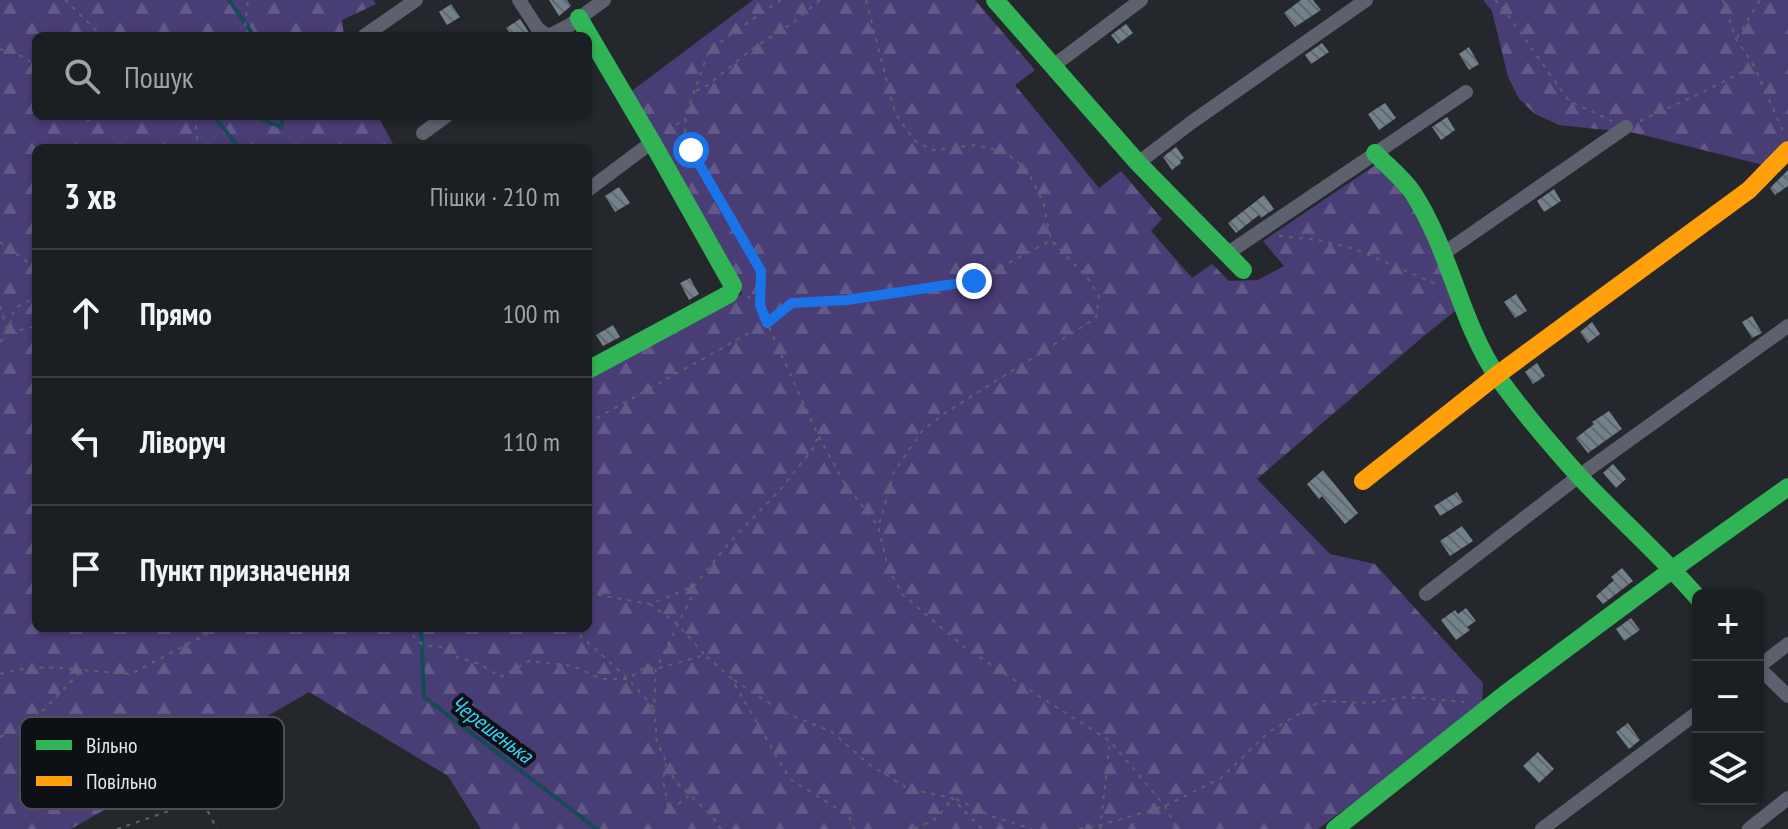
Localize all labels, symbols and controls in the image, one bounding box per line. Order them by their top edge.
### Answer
search box [32,32,592,120]
icon: search [60,54,104,98]
text: Пошук [124,57,193,96]
route start [673,132,709,168]
text: 3 хв [64,174,116,218]
text: Пішки · 210 m [430,180,560,213]
route end [956,263,992,299]
icon: ahead [64,291,108,335]
text: Прямо [140,294,212,333]
text: 100 m [502,297,560,330]
icon: left [64,419,108,463]
text: Ліворуч [140,422,226,461]
text: 110 m [502,425,560,458]
icon: arrive [64,547,108,591]
text: Пункт призначення [140,550,350,589]
map controls [1692,589,1764,805]
button: + [1692,589,1764,661]
button: − [1692,661,1764,733]
water label: Черешенька [445,689,540,770]
legend [20,717,284,809]
text: Вільно [86,731,137,759]
button: layers [1692,733,1764,805]
text: Повільно [86,767,157,795]

